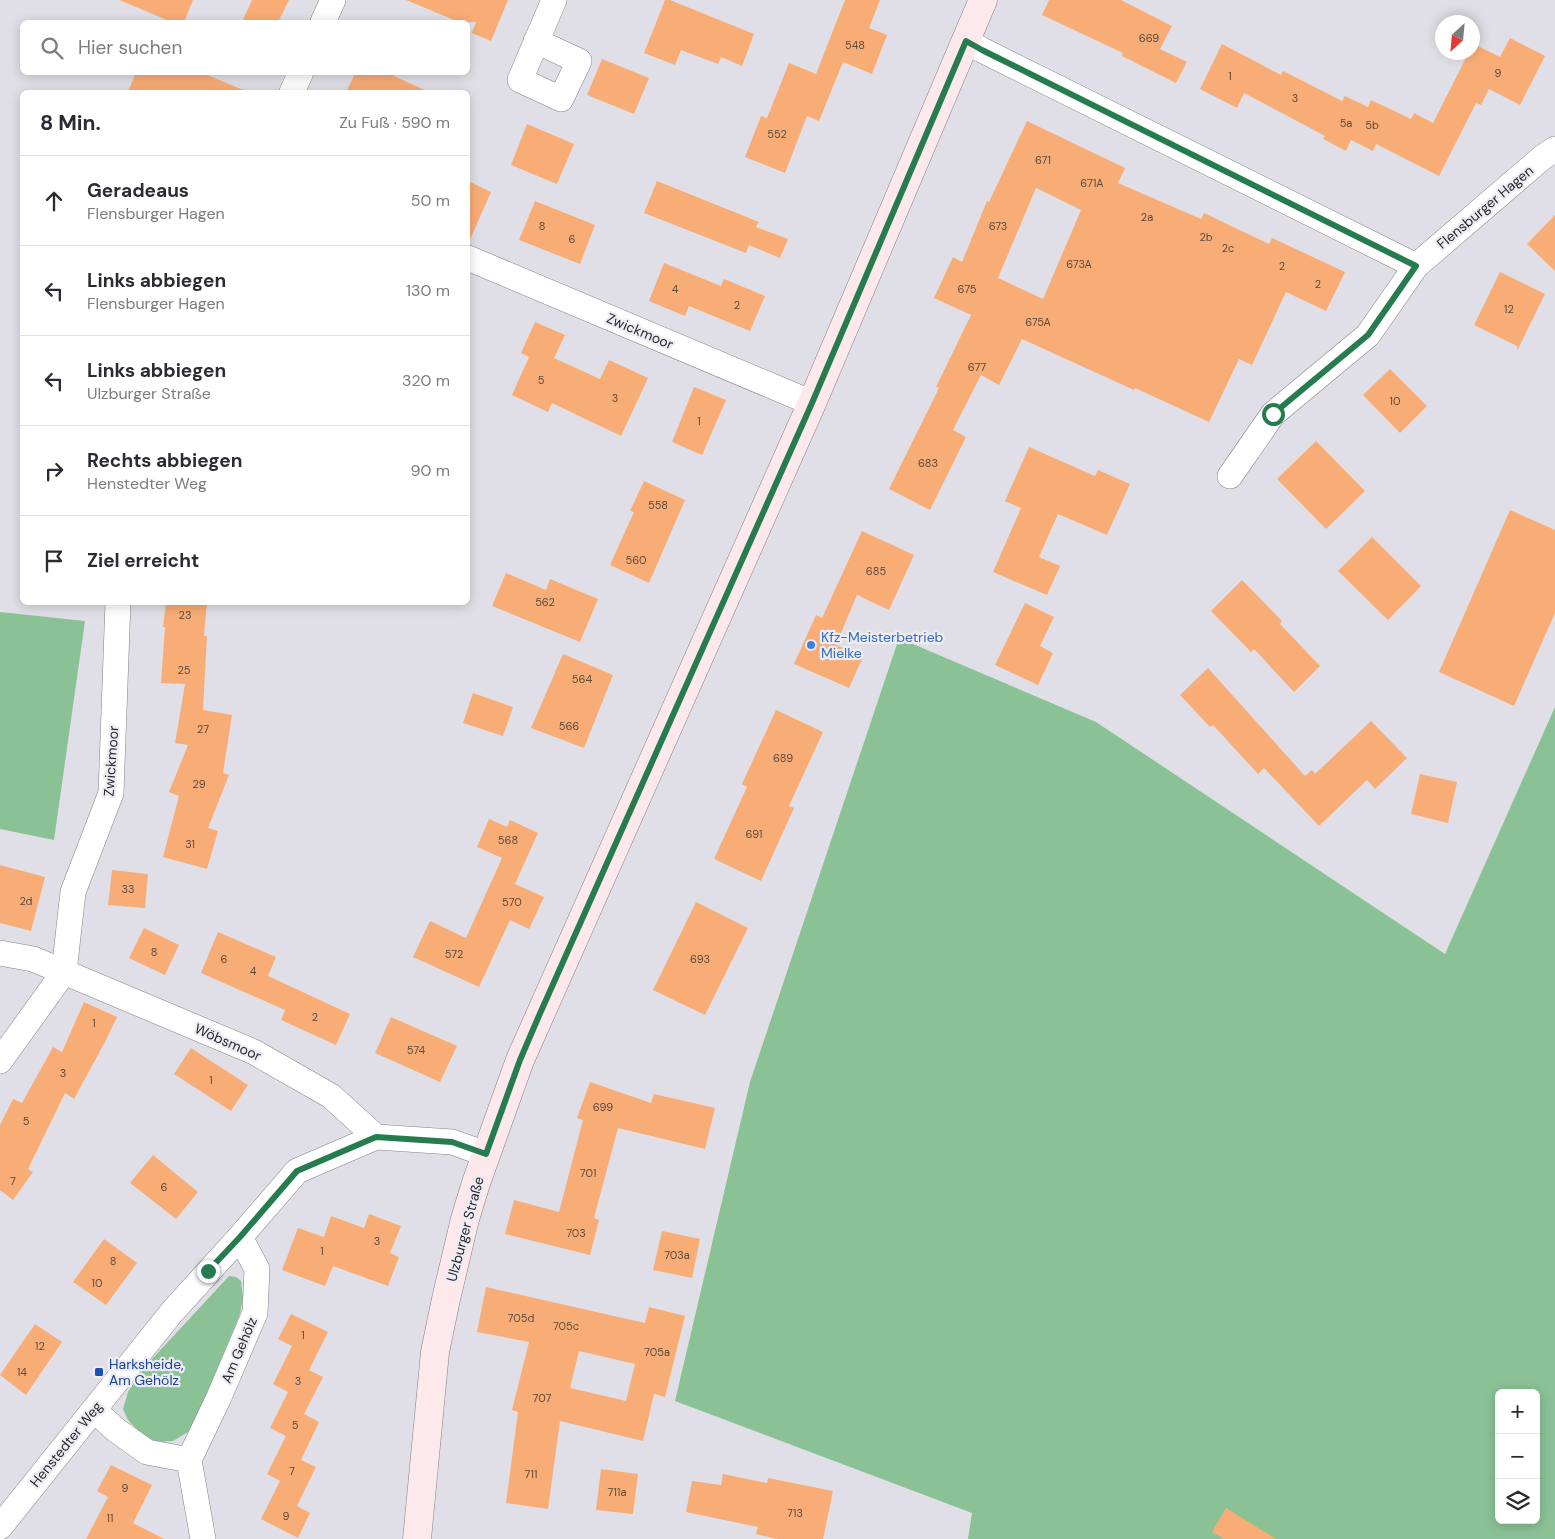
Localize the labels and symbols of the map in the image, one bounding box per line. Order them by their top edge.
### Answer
north arrow [1435,15,1480,60]
house number: 669 [1139,31,1159,45]
house number: 548 [845,38,865,52]
house number: 9 [1495,66,1502,80]
house number: 1 [1228,69,1232,83]
house number: 3 [1292,91,1298,105]
house number: 5a [1340,116,1352,130]
house number: 5b [1365,118,1379,132]
house number: 552 [767,127,787,141]
house number: 671 [1035,153,1051,167]
street label: Flensburger Hagen [1433,161,1537,253]
house number: 671A [1080,176,1104,190]
house number: 2a [1141,210,1153,224]
house number: 8 [539,219,545,233]
house number: 673 [989,219,1007,233]
house number: 2b [1199,230,1213,244]
house number: 6 [569,232,576,246]
house number: 2c [1222,241,1234,255]
house number: 673A [1066,257,1092,271]
house number: 2 [1279,259,1285,273]
house number: 2 [1315,277,1321,291]
house number: 4 [672,282,679,296]
house number: 675 [958,282,977,296]
house number: 2 [734,298,740,312]
house number: 12 [1504,302,1514,316]
street label: Zwickmoor [604,309,676,353]
house number: 675A [1025,315,1051,329]
house number: 677 [968,360,986,374]
house number: 5 [538,373,545,387]
house number: 3 [612,391,618,405]
house number: 10 [1390,394,1400,408]
route start [1262,403,1285,426]
house number: 1 [697,414,701,428]
house number: 683 [918,456,938,470]
house number: 558 [648,498,668,512]
house number: 560 [625,553,647,567]
house number: 685 [866,564,886,578]
house number: 562 [535,595,555,609]
house number: 23 [179,608,191,622]
place label: Kfz-Meisterbetrieb Mielke [821,628,944,662]
marker: Kfz-Meisterbetrieb Mielke [805,639,817,651]
house number: 25 [177,663,191,677]
house number: 564 [572,672,592,686]
house number: 566 [559,719,579,733]
house number: 27 [197,722,209,736]
street label: Zwickmoor [100,725,122,797]
house number: 689 [773,751,793,765]
house number: 29 [192,777,206,791]
house number: 691 [746,827,762,841]
house number: 568 [498,833,518,847]
house number: 31 [185,837,195,851]
house number: 33 [121,882,135,896]
house number: 2d [19,894,33,908]
house number: 570 [502,895,522,909]
house number: 8 [151,945,157,959]
house number: 572 [445,947,463,961]
house number: 6 [221,952,228,966]
house number: 693 [690,952,710,966]
house number: 4 [250,964,257,978]
house number: 2 [312,1010,318,1024]
house number: 1 [92,1016,96,1030]
street label: Wöbsmoor [192,1019,264,1065]
house number: 574 [407,1043,426,1057]
house number: 3 [60,1066,66,1080]
house number: 1 [209,1073,213,1087]
house number: 699 [593,1100,613,1114]
house number: 5 [23,1114,30,1128]
house number: 701 [580,1166,596,1180]
house number: 7 [10,1174,16,1188]
street label: Ulzburger Straße [442,1174,488,1284]
house number: 6 [161,1180,168,1194]
house number: 703 [566,1226,586,1240]
house number: 3 [374,1234,380,1248]
house number: 1 [320,1244,324,1258]
house number: 703a [664,1248,690,1262]
house number: 8 [110,1254,116,1268]
route end [197,1260,220,1283]
house number: 10 [92,1276,102,1290]
house number: 705d [508,1311,535,1325]
street label: Am Gehölz [217,1314,261,1386]
house number: 705c [553,1319,579,1333]
house number: 1 [301,1328,305,1342]
house number: 12 [35,1339,45,1353]
house number: 705a [644,1345,670,1359]
place label: Harksheide, Am Gehölz [109,1355,184,1389]
house number: 14 [17,1365,27,1379]
marker: Harksheide, Am Gehölz [93,1366,105,1378]
house number: 3 [295,1374,301,1388]
house number: 707 [533,1391,552,1405]
street label: Henstedter Weg [26,1397,106,1490]
house number: 5 [292,1418,299,1432]
house number: 7 [289,1464,295,1478]
house number: 711 [525,1467,537,1481]
house number: 9 [122,1481,129,1495]
house number: 711a [608,1485,626,1499]
house number: 713 [787,1506,803,1520]
house number: 9 [283,1509,290,1523]
house number: 11 [107,1511,113,1525]

